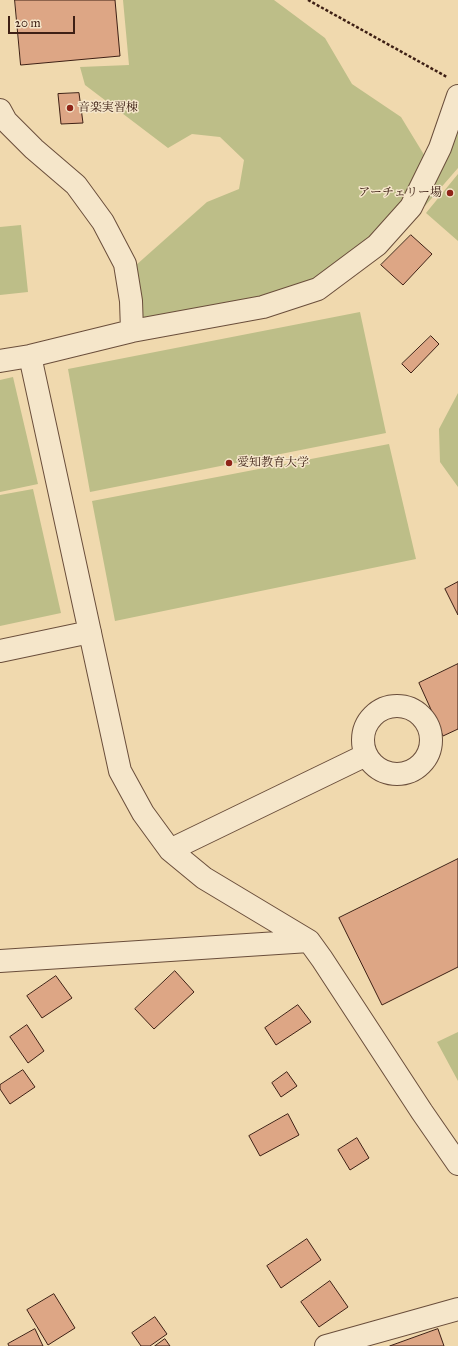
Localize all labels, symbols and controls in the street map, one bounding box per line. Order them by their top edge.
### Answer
scale bar [10,8,77,34]
text: 20 m [15,16,41,30]
place label: 音楽実習棟 [78,101,138,115]
marker: 音楽実習棟 [65,103,75,113]
place label: アーチェリー場 [358,186,442,200]
marker: アーチェリー場 [445,188,455,198]
place label: 愛知教育大学 [237,456,309,470]
marker: 愛知教育大学 [224,458,234,468]

